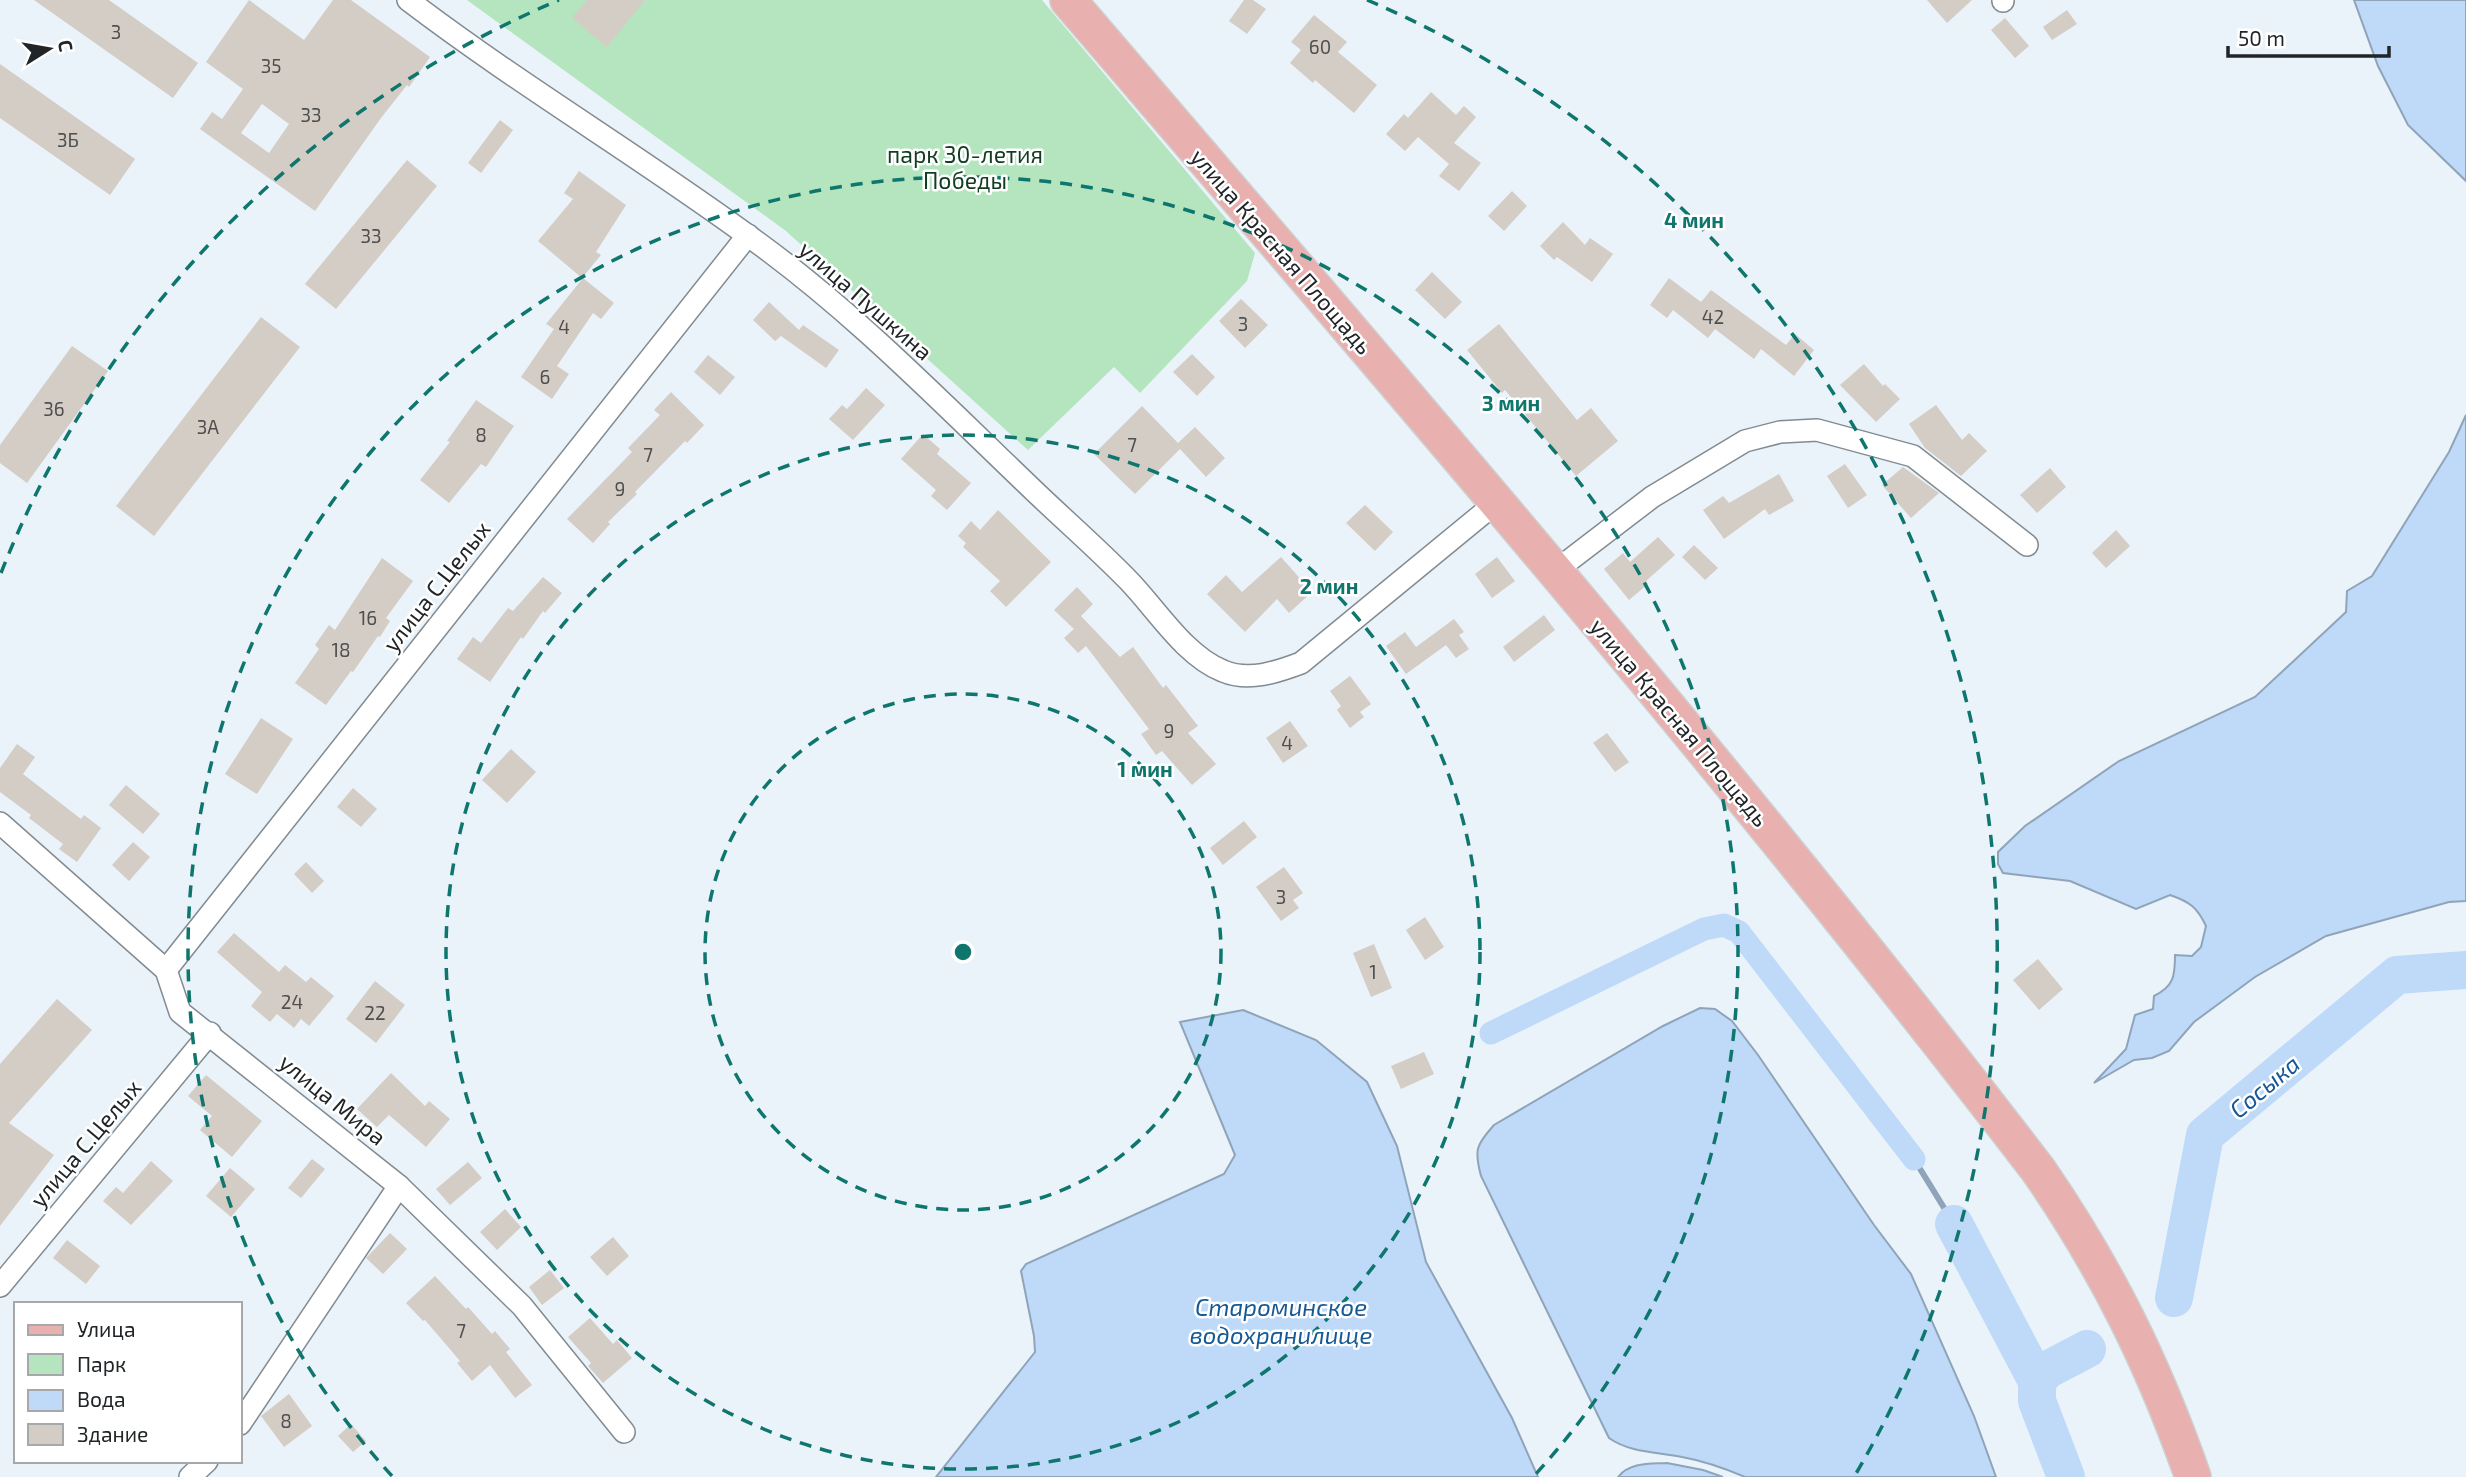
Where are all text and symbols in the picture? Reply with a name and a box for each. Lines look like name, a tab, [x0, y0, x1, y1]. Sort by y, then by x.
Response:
north arrow	[14, 14, 84, 84]
scale bar	[2228, 14, 2389, 58]
house number: 3	[111, 20, 121, 43]
text: 50 m	[2238, 25, 2285, 50]
house number: 60	[1309, 35, 1331, 58]
text: С	[54, 38, 79, 53]
house number: 35	[261, 54, 281, 77]
house number: 33	[300, 103, 322, 126]
house number: 3Б	[57, 128, 79, 151]
park label: парк 30-летия Победы	[887, 140, 1043, 194]
street label: улица Красная Площадь	[1184, 143, 1379, 360]
text: 4 мин	[1664, 207, 1724, 232]
house number: 33	[360, 224, 382, 247]
street label: улица Пушкина	[793, 235, 938, 366]
house number: 42	[1702, 305, 1724, 328]
house number: 3	[1238, 312, 1248, 335]
house number: 4	[558, 315, 570, 338]
house number: 6	[540, 365, 550, 388]
text: 3 мин	[1482, 390, 1540, 415]
house number: 36	[43, 397, 65, 420]
house number: 3А	[197, 415, 219, 438]
house number: 8	[475, 423, 487, 446]
house number: 7	[1127, 433, 1137, 456]
house number: 7	[643, 443, 653, 466]
house number: 9	[615, 477, 625, 500]
street label: улица С.Целых	[376, 515, 496, 657]
text: 2 мин	[1300, 573, 1358, 598]
house number: 16	[359, 606, 377, 629]
street label: улица Красная Площадь	[1584, 612, 1775, 832]
house number: 18	[331, 638, 351, 661]
house number: 9	[1164, 719, 1174, 742]
house number: 4	[1281, 731, 1293, 754]
text: 1 мин	[1117, 756, 1173, 781]
house number: 3	[1276, 885, 1286, 908]
centre of rings	[951, 940, 975, 964]
house number: 1	[1369, 960, 1377, 983]
house number: 24	[281, 990, 303, 1013]
house number: 22	[364, 1001, 386, 1024]
street label: улица Мира	[273, 1047, 392, 1151]
water label: Сосыка	[2223, 1048, 2305, 1124]
street label: улица С.Целых	[24, 1074, 147, 1213]
water label: Староминское водохранилище	[1190, 1292, 1372, 1349]
legend	[14, 1302, 242, 1463]
text: Улица	[77, 1316, 136, 1341]
house number: 7	[456, 1319, 466, 1342]
text: Парк	[77, 1351, 126, 1376]
text: Вода	[77, 1386, 126, 1411]
house number: 8	[280, 1409, 292, 1432]
text: Здание	[77, 1421, 148, 1446]

